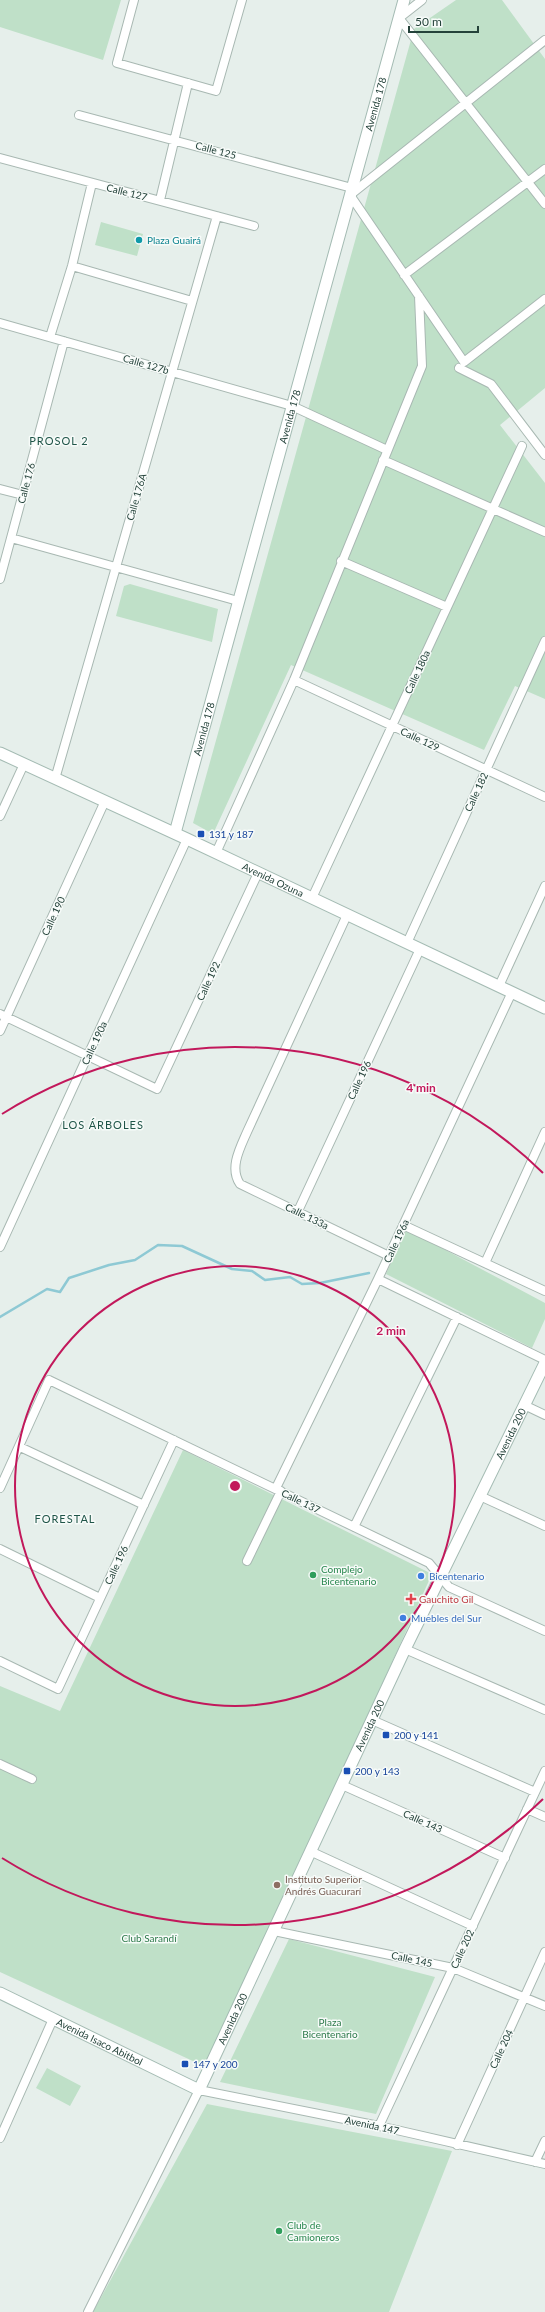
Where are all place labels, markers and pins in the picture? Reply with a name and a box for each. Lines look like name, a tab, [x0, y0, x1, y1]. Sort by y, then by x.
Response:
place label: Plaza Guairá	[147, 234, 201, 246]
marker: Plaza Guairá	[134, 235, 144, 245]
place label: 131 y 187	[209, 828, 254, 840]
marker: 131 y 187	[196, 829, 206, 839]
centre of rings	[228, 1479, 242, 1493]
place label: Complejo Bicentenario	[321, 1563, 377, 1587]
marker: Complejo Bicentenario	[308, 1570, 318, 1580]
place label: Bicentenario	[429, 1570, 485, 1582]
marker: Bicentenario	[416, 1571, 426, 1581]
place label: Gauchito Gil	[419, 1593, 473, 1605]
marker: Gauchito Gil	[406, 1594, 416, 1604]
place label: Muebles del Sur	[411, 1612, 482, 1624]
marker: Muebles del Sur	[398, 1613, 408, 1623]
place label: 200 y 141	[394, 1729, 439, 1741]
marker: 200 y 141	[381, 1730, 391, 1740]
place label: 200 y 143	[355, 1765, 400, 1777]
marker: 200 y 143	[342, 1766, 352, 1776]
place label: Instituto Superior Andrés Guacurarí	[285, 1873, 362, 1897]
marker: Instituto Superior Andrés Guacurarí	[272, 1880, 282, 1890]
place label: 147 y 200	[193, 2058, 238, 2070]
marker: 147 y 200	[180, 2059, 190, 2069]
place label: Club de Camioneros	[287, 2219, 339, 2243]
marker: Club de Camioneros	[274, 2226, 284, 2236]

